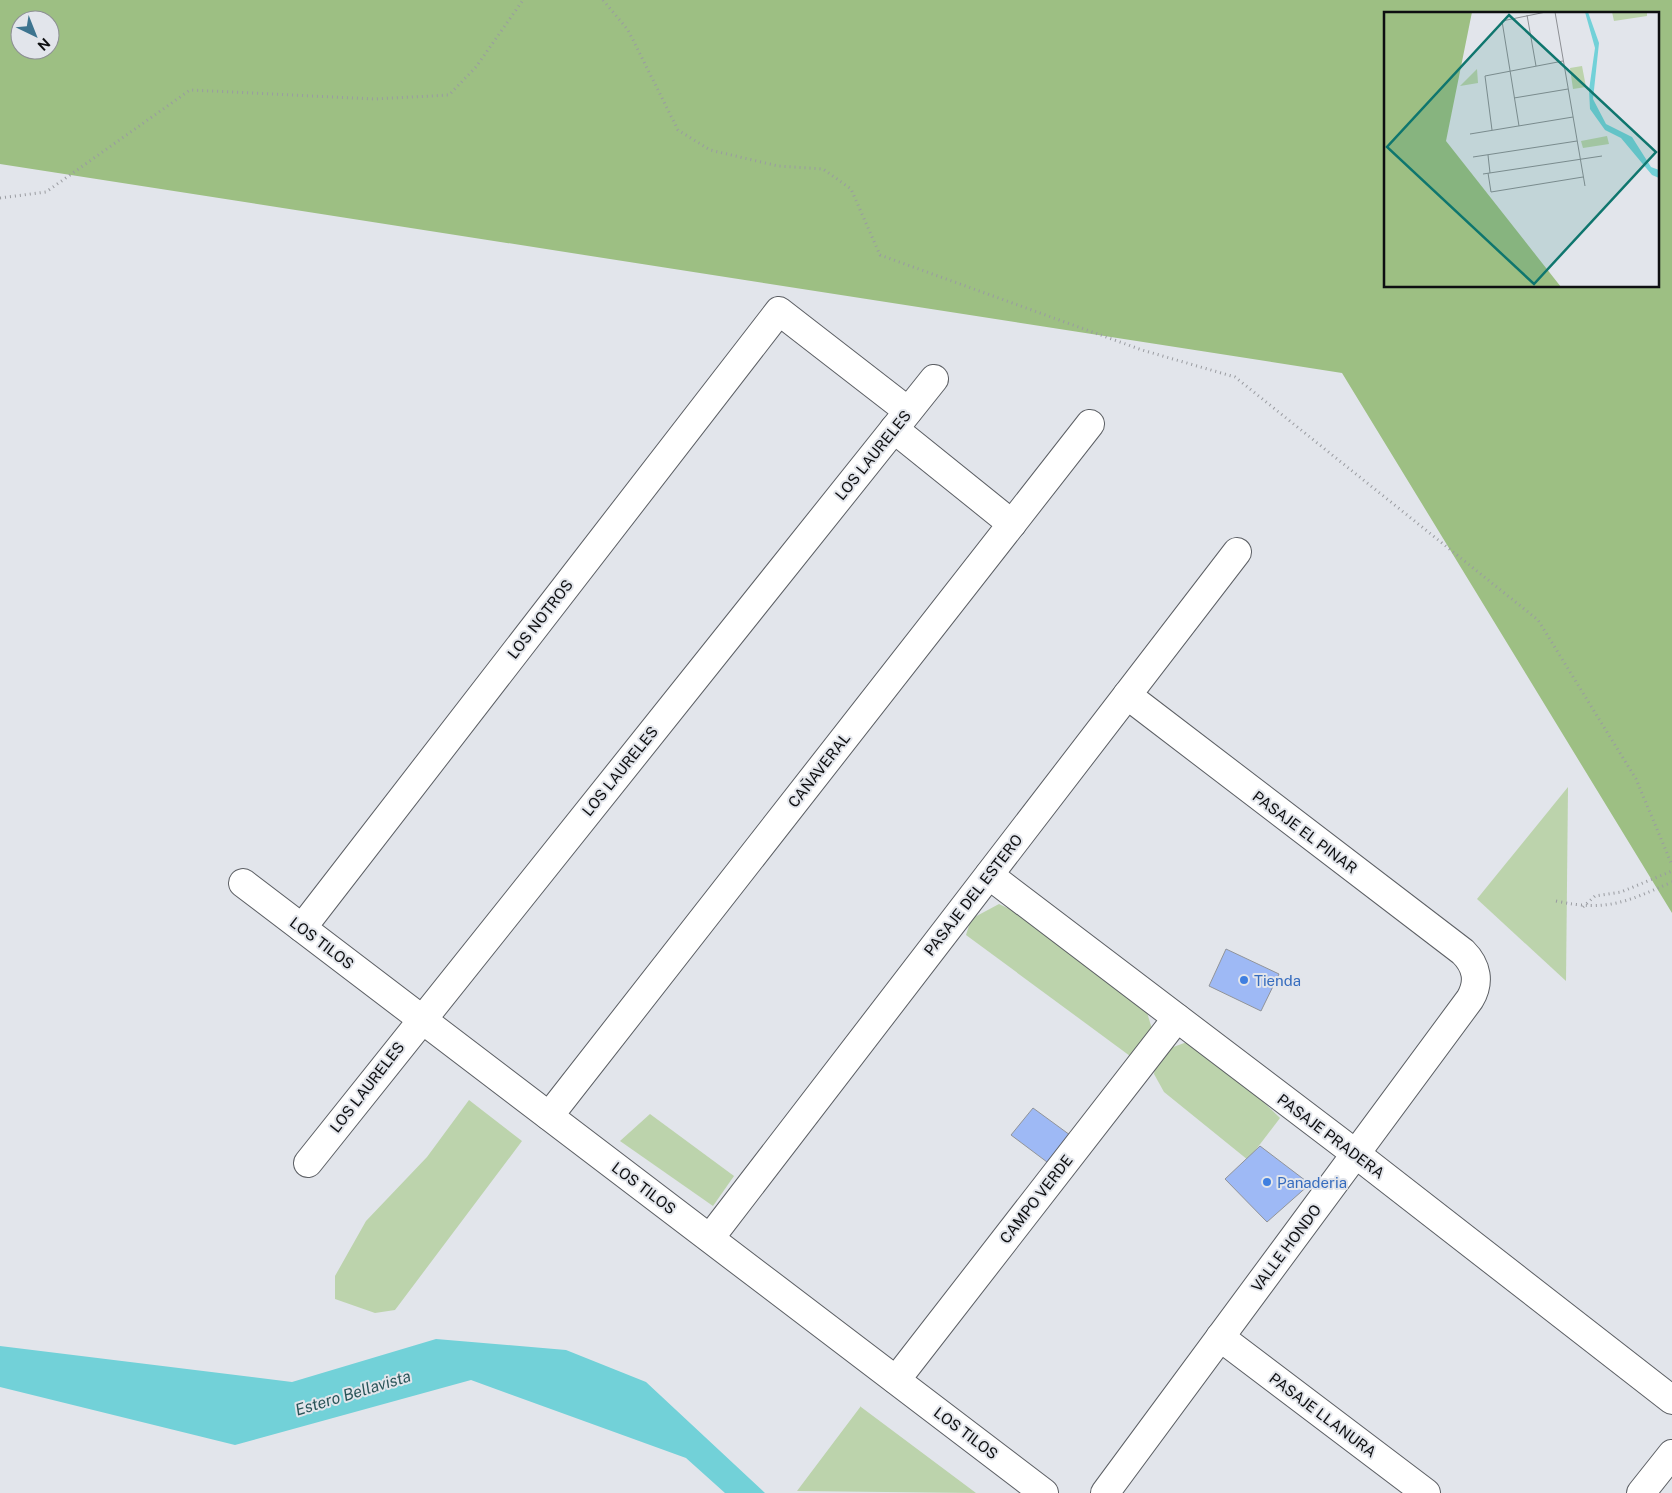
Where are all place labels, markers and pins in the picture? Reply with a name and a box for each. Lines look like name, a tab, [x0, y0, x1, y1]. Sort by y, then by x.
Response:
place label: Tienda	[1254, 972, 1301, 989]
marker: Tienda	[1238, 974, 1250, 986]
place label: Panaderia	[1277, 1174, 1347, 1191]
marker: Panaderia	[1261, 1176, 1273, 1188]

